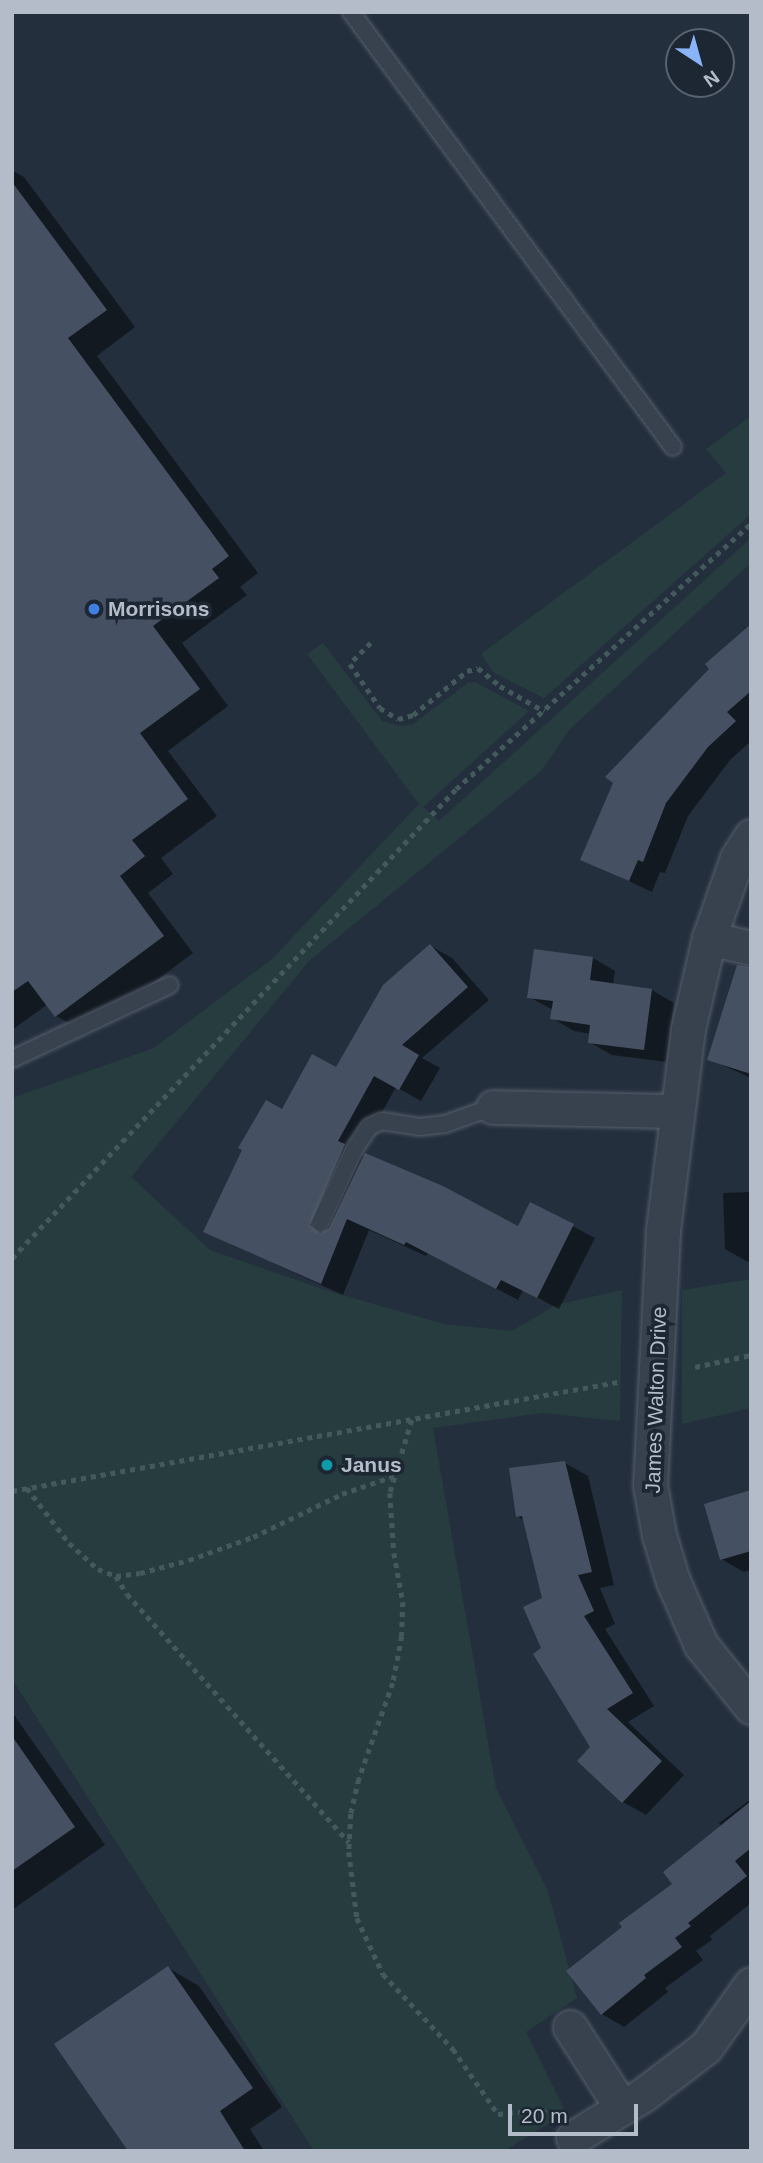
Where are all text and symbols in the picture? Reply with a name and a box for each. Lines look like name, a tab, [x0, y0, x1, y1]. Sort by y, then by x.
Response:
north arrow	[665, 28, 735, 98]
text: N	[700, 66, 723, 91]
place label: Morrisons	[108, 596, 210, 622]
marker: Morrisons	[86, 601, 102, 617]
street label: James Walton Drive	[640, 1306, 672, 1494]
place label: Janus	[341, 1452, 402, 1478]
marker: Janus	[319, 1457, 335, 1473]
scale bar	[511, 2090, 640, 2134]
text: 20 m	[521, 2104, 568, 2127]

